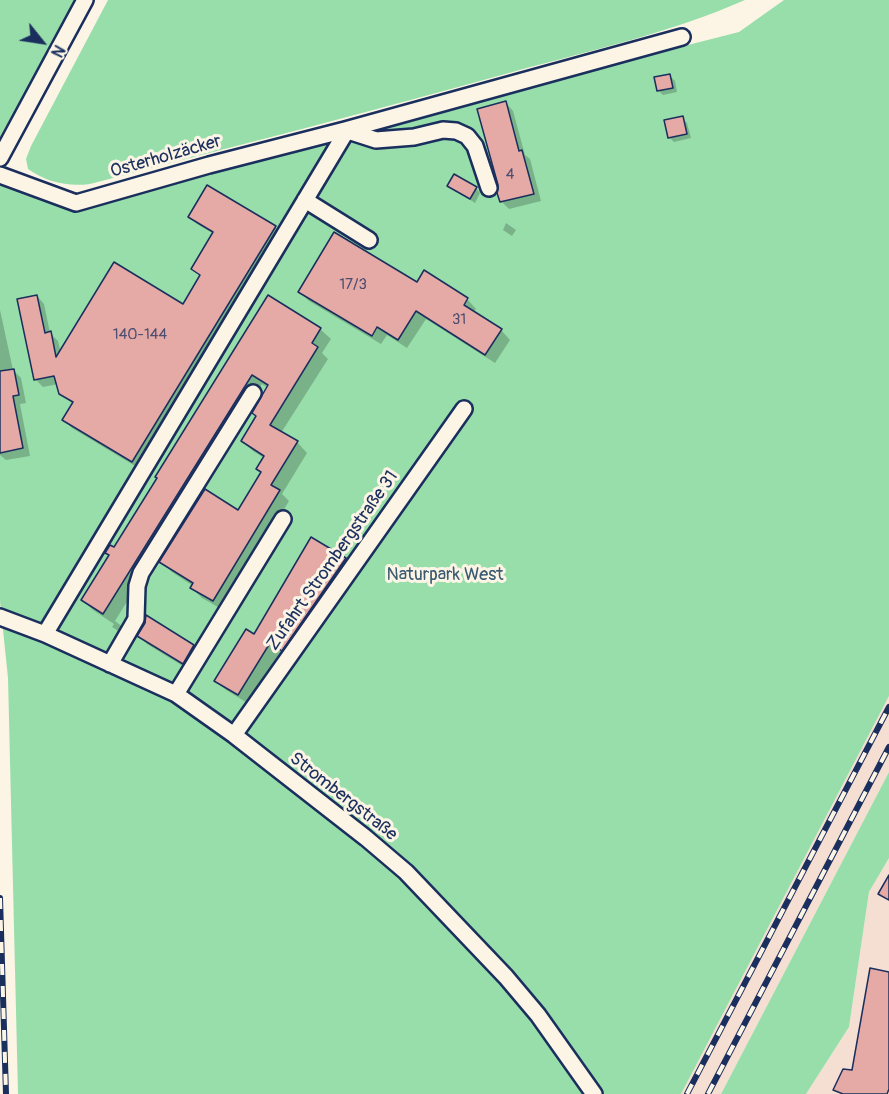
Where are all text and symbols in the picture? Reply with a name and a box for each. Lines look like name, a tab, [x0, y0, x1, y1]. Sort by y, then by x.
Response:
north arrow	[12, 12, 72, 72]
text: N	[46, 41, 69, 61]
street label: Osterholzäcker	[108, 131, 224, 183]
house number: 4	[506, 166, 514, 184]
house number: 17/3	[339, 276, 367, 294]
house number: 31	[452, 311, 466, 329]
house number: 140-144	[113, 326, 167, 344]
street label: Zufahrt Strombergstraße 31	[263, 467, 403, 655]
park label: Naturpark West	[387, 564, 503, 586]
street label: Strombergstraße	[285, 748, 401, 846]

